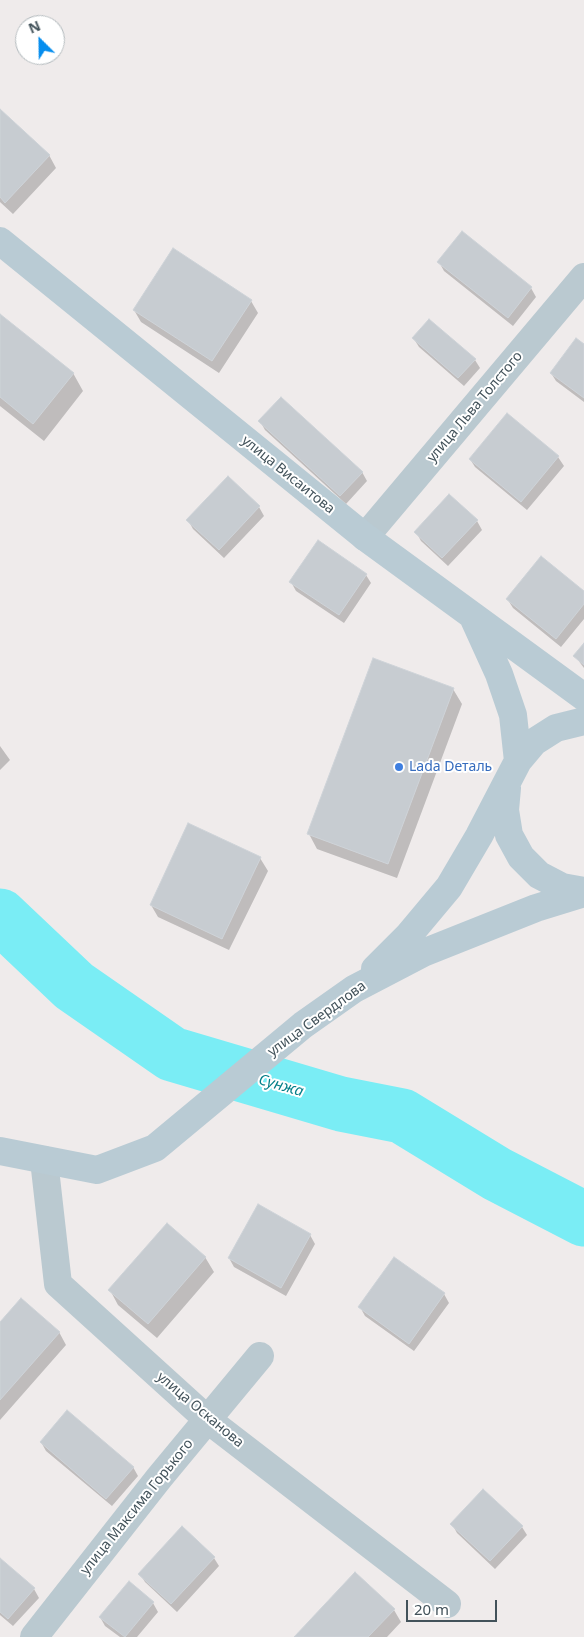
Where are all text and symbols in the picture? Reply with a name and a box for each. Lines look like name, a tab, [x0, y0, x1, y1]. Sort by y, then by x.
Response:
north arrow	[15, 15, 65, 65]
text: N	[25, 16, 43, 38]
street label: улица Льва Толстого	[424, 348, 526, 466]
street label: улица Висаитова	[238, 432, 338, 518]
place label: Lada Dеталь	[409, 759, 492, 775]
marker: Lada Dеталь	[393, 761, 405, 773]
street label: улица Свердлова	[265, 978, 369, 1060]
water label: Сунжа	[256, 1071, 306, 1101]
street label: улица Осканова	[153, 1369, 247, 1451]
street label: улица Максима Горького	[77, 1436, 197, 1578]
scale bar	[409, 1590, 500, 1622]
text: 20 m	[414, 1599, 449, 1619]

